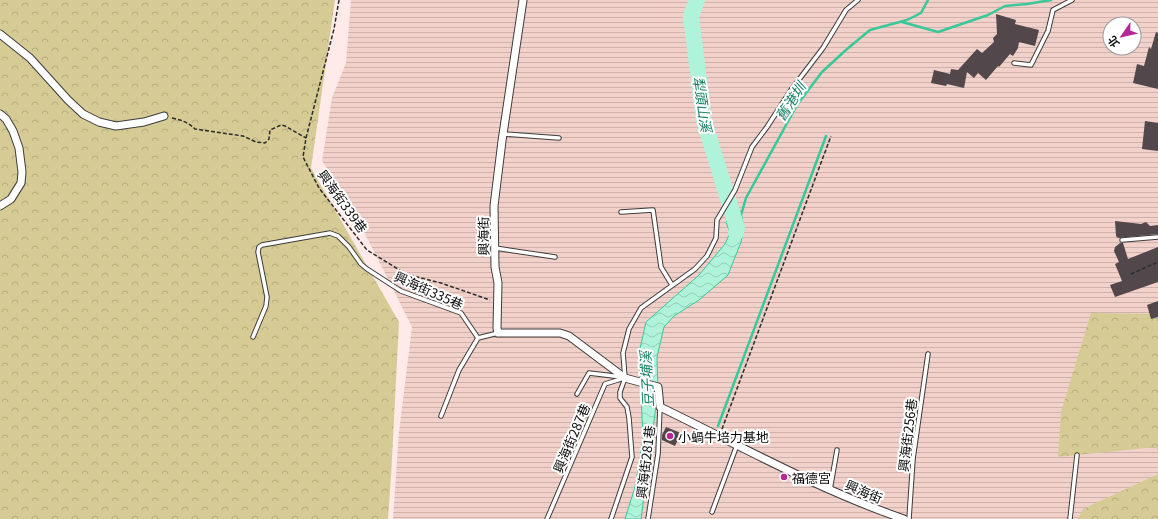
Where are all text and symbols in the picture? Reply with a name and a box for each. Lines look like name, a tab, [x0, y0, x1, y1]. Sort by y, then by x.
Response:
north arrow	[1102, 16, 1142, 56]
text: 北	[1103, 33, 1123, 51]
water label: 犁頭山溪	[689, 75, 718, 135]
water label: 舊港圳	[770, 76, 811, 124]
street label: 興海街339巷	[314, 166, 372, 236]
street label: 興海街	[473, 216, 493, 256]
street label: 興海街335巷	[391, 266, 467, 314]
water label: 豆子埔溪	[634, 349, 657, 407]
street label: 興海街256巷	[893, 397, 921, 473]
street label: 興海街287巷	[548, 400, 594, 476]
street label: 興海街281巷	[631, 424, 659, 500]
place label: 小蝸牛培力基地	[678, 427, 769, 446]
marker: 小蝸牛培力基地	[665, 431, 675, 441]
place label: 福德宮	[792, 468, 831, 487]
marker: 福德宮	[779, 472, 789, 482]
street label: 興海街	[842, 475, 886, 507]

